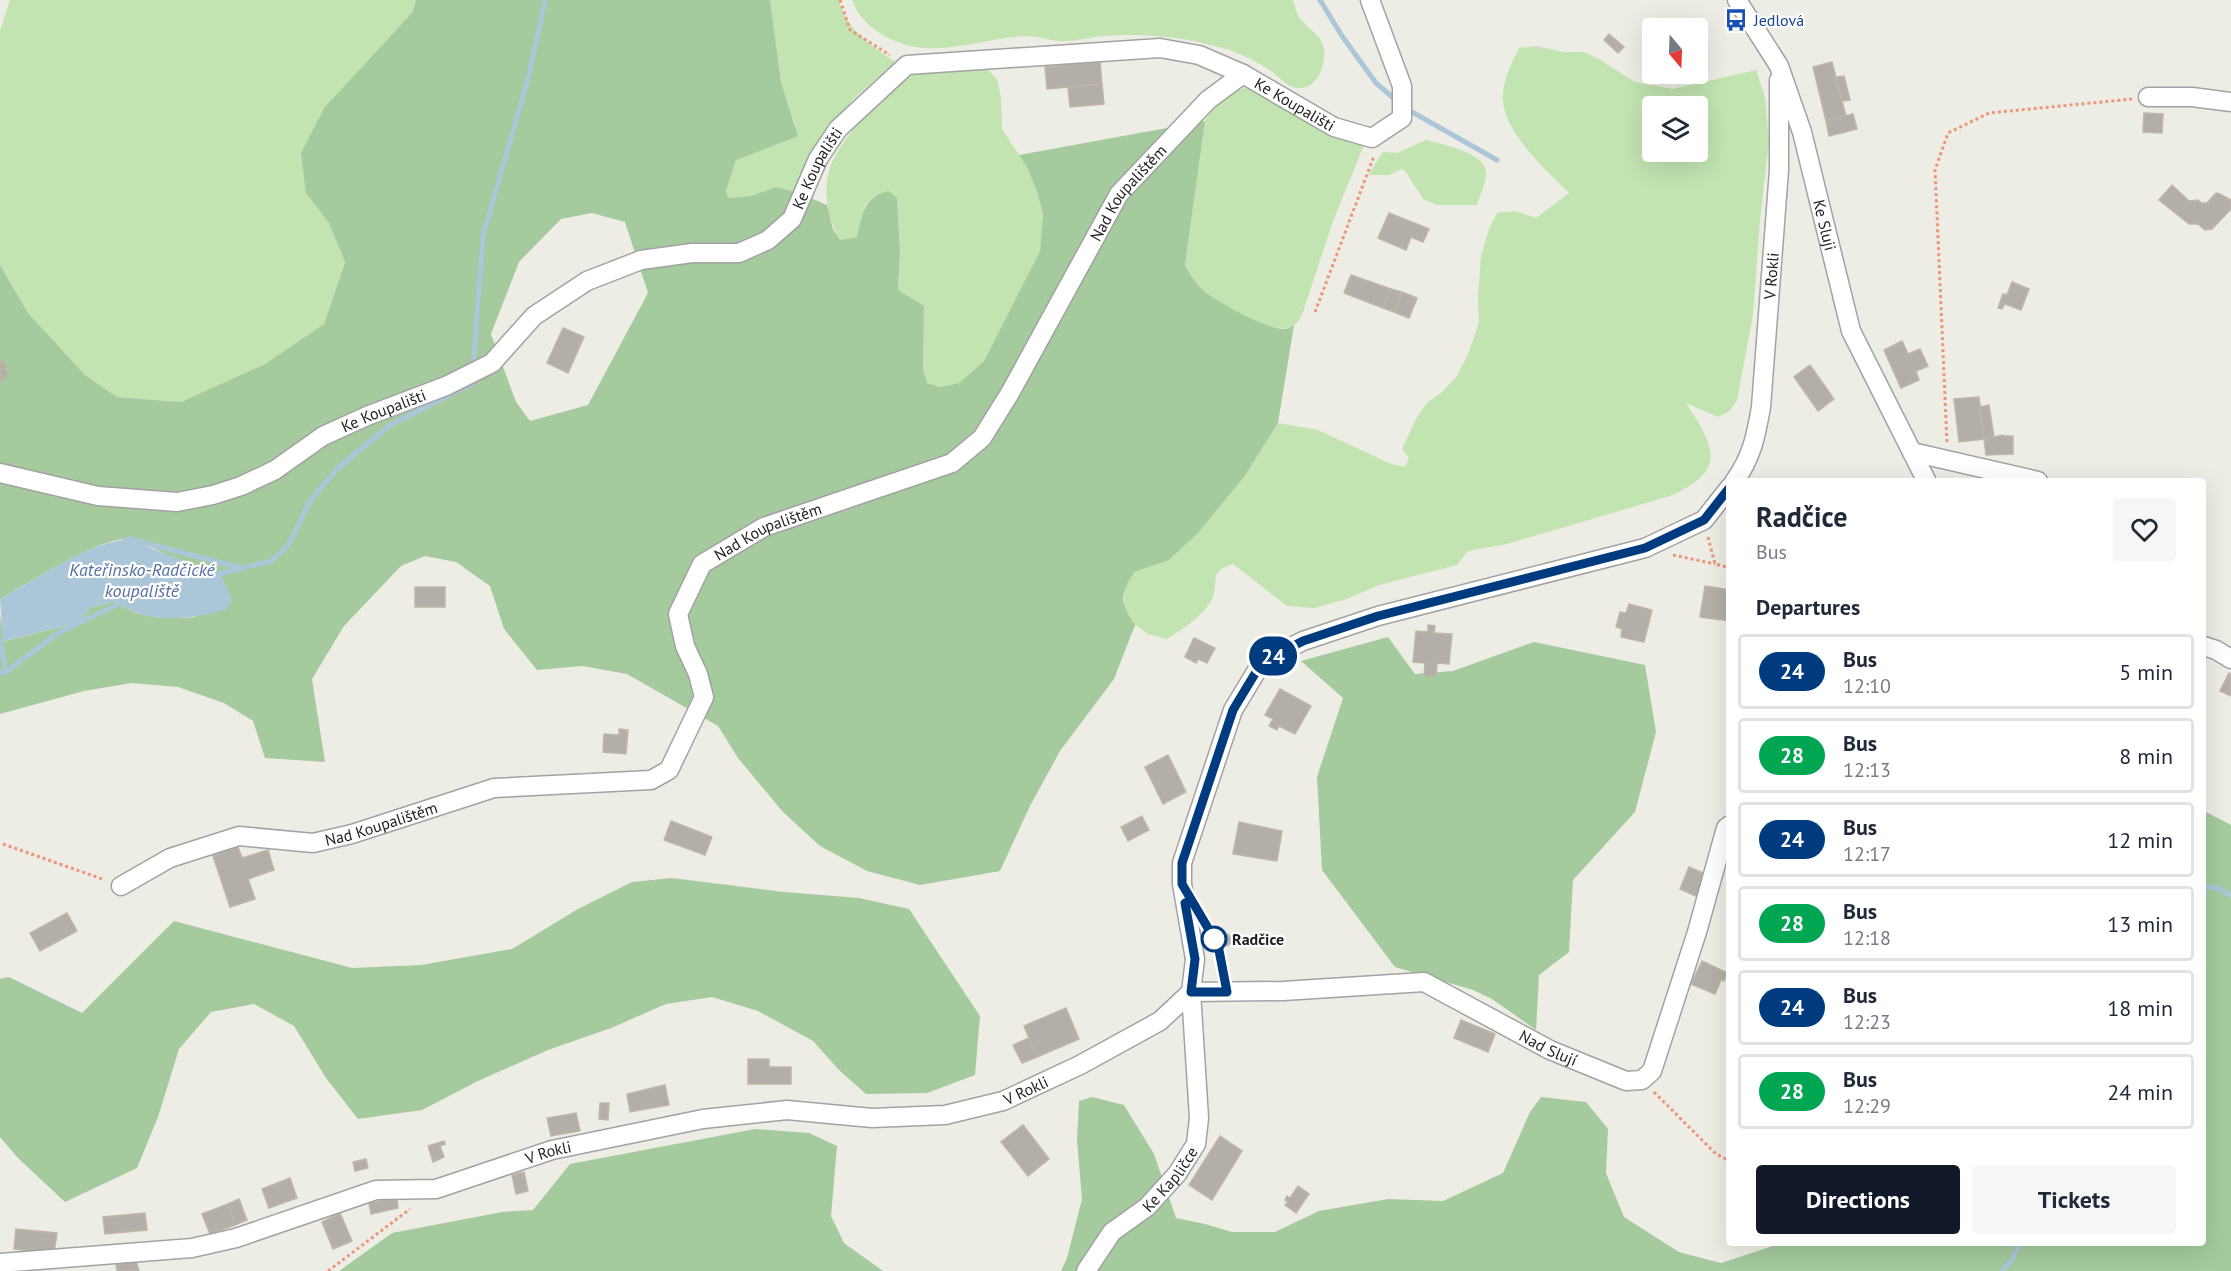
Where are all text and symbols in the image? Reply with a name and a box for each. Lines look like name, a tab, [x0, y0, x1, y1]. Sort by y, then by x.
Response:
bus stop icon: Jedlová	[1723, 7, 1749, 33]
place label: Jedlová	[1753, 10, 1804, 30]
north arrow	[1642, 18, 1708, 84]
map controls	[1642, 18, 1708, 162]
street label: Ke Koupališti	[1251, 73, 1339, 135]
button: layers	[1642, 96, 1708, 162]
street label: Ke Koupališti	[788, 123, 846, 212]
street label: Nad Koupalištěm	[1085, 140, 1171, 244]
street label: Ke Sluji	[1809, 198, 1841, 253]
street label: V Rokli	[1759, 252, 1783, 301]
street label: Ke Koupališti	[338, 385, 429, 437]
street label: Nad Koupalištěm	[710, 498, 824, 565]
text: Radčice	[1756, 498, 1847, 535]
button: heart	[2113, 498, 2176, 561]
text: Bus	[1756, 539, 1787, 565]
water label: Kateřinsko-Radčické koupaliště	[69, 558, 215, 602]
text: Departures	[1756, 593, 1860, 621]
line badge: 24	[1246, 636, 1300, 676]
text: 24	[1261, 643, 1285, 670]
text: Bus	[1843, 645, 1877, 673]
text: 24	[1780, 658, 1804, 685]
text: 5 min	[2119, 658, 2173, 686]
text: 12:10	[1843, 673, 1891, 699]
text: Bus	[1843, 729, 1877, 757]
text: 28	[1780, 742, 1804, 769]
text: 8 min	[2119, 742, 2173, 770]
text: 12:13	[1843, 757, 1891, 783]
street label: Nad Koupalištěm	[323, 797, 440, 850]
text: Bus	[1843, 813, 1877, 841]
text: 24	[1780, 826, 1804, 853]
text: 12 min	[2107, 826, 2173, 854]
text: 12:17	[1843, 841, 1891, 867]
text: Bus	[1843, 897, 1877, 925]
text: 28	[1780, 910, 1804, 937]
text: 13 min	[2107, 910, 2173, 938]
text: 12:18	[1843, 925, 1891, 951]
marker: Radčice	[1201, 926, 1227, 952]
place label: Radčice	[1232, 929, 1284, 949]
text: Bus	[1843, 981, 1877, 1009]
text: 24	[1780, 994, 1804, 1021]
text: 18 min	[2107, 994, 2173, 1022]
text: 12:23	[1843, 1009, 1891, 1035]
street label: Nad Slují	[1516, 1025, 1580, 1070]
text: Bus	[1843, 1065, 1877, 1093]
street label: V Rokli	[999, 1071, 1051, 1110]
text: 28	[1780, 1078, 1804, 1105]
text: 24 min	[2107, 1078, 2173, 1106]
text: 12:29	[1843, 1093, 1891, 1119]
street label: V Rokli	[522, 1136, 573, 1169]
street label: Ke Kapličce	[1138, 1143, 1202, 1216]
button: Directions	[1756, 1165, 1960, 1234]
button: Tickets	[1972, 1165, 2176, 1234]

